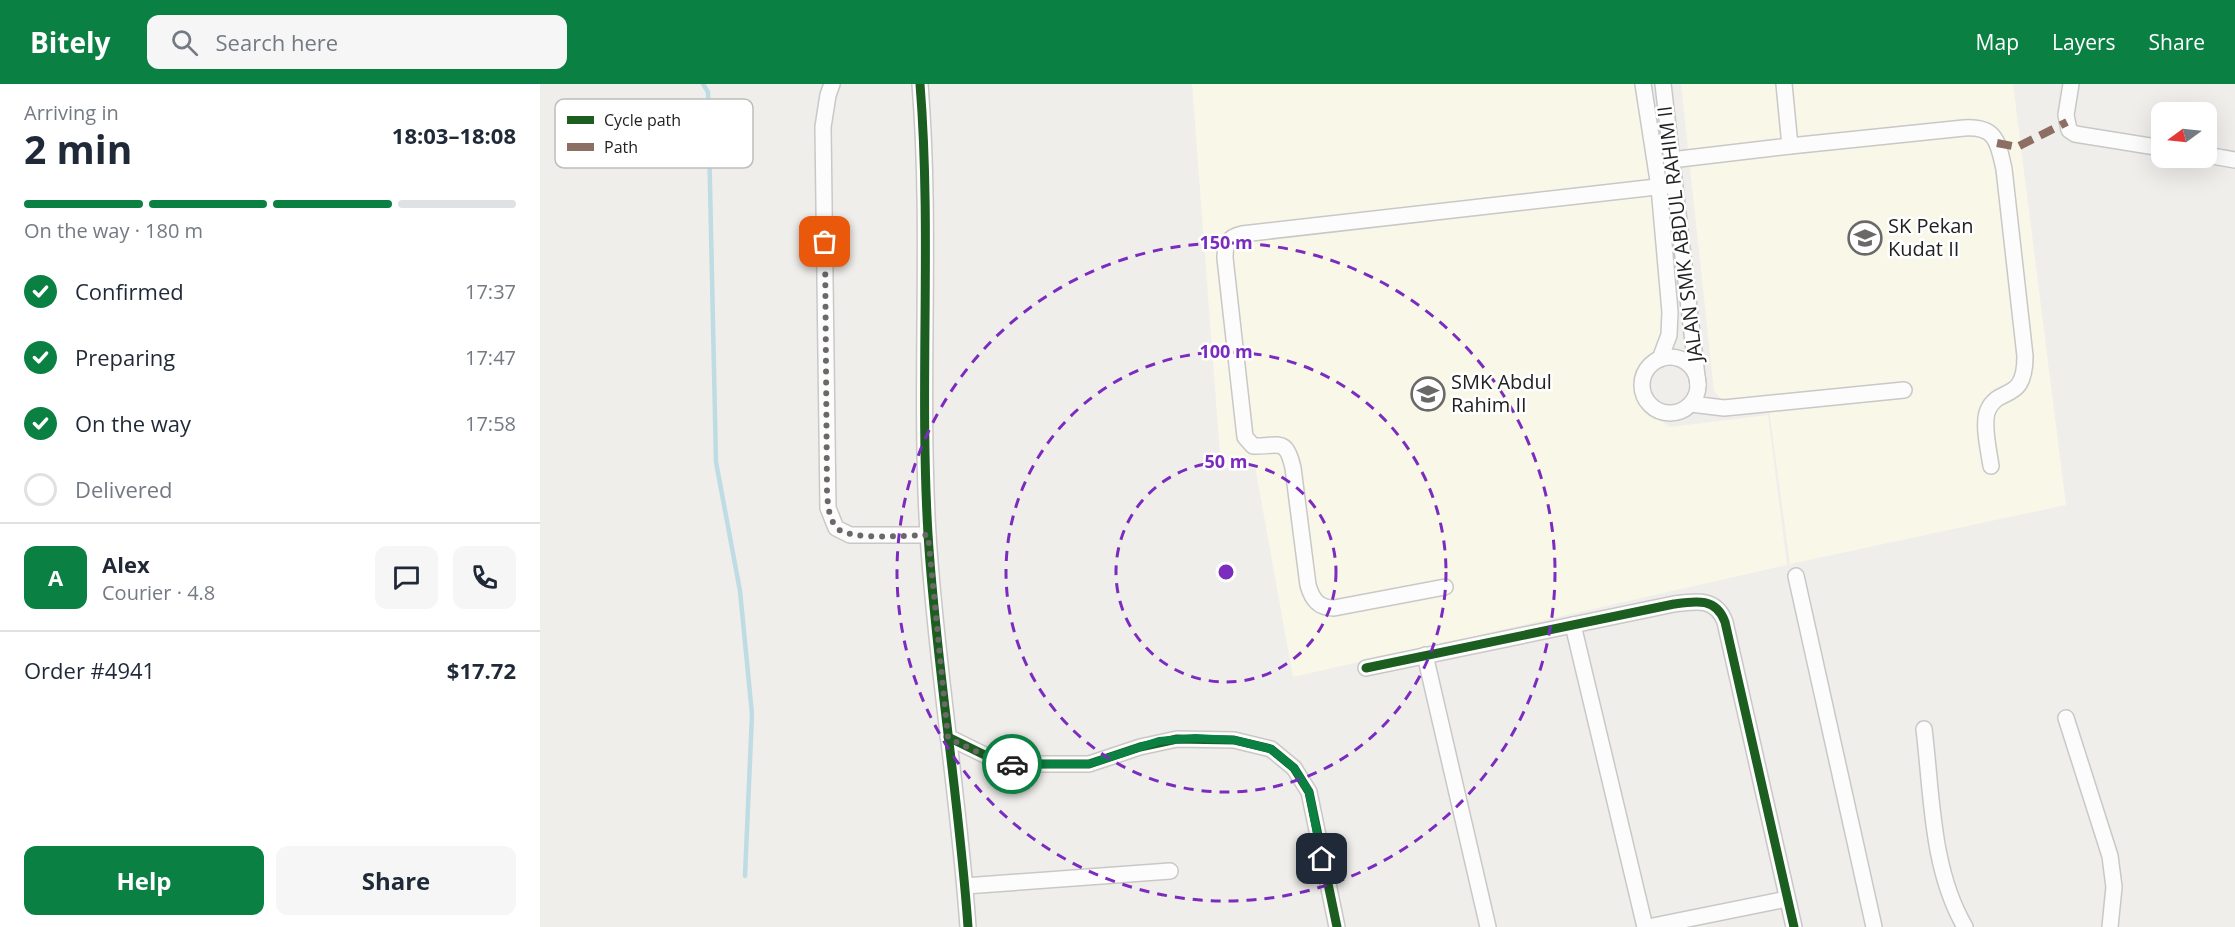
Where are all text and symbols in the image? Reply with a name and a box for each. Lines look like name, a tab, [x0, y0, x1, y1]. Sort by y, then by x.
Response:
search box	[147, 15, 567, 69]
text: Bitely	[30, 23, 111, 61]
icon: search	[168, 26, 201, 59]
text: Search here	[216, 27, 338, 57]
text: Map	[1976, 28, 2019, 56]
text: Layers	[2052, 28, 2116, 56]
text: Share	[2149, 28, 2205, 56]
text: Arriving in	[24, 99, 119, 126]
legend	[555, 99, 753, 168]
north arrow	[2151, 102, 2217, 168]
map controls	[2151, 102, 2217, 168]
street label: JALAN SMK ABDUL RAHIM II	[1650, 105, 1709, 366]
text: Cycle path	[604, 109, 681, 131]
text: 18:03–18:08	[392, 120, 516, 150]
text: 2 min	[24, 122, 132, 175]
text: Path	[604, 136, 638, 158]
place label: SK Pekan Kudat II	[1888, 212, 1974, 262]
pin	[799, 216, 850, 267]
text: On the way · 180 m	[24, 217, 203, 244]
school or university icon: SK Pekan Kudat II	[1847, 220, 1883, 256]
icon: bag	[808, 225, 841, 258]
text: 150 m	[1199, 230, 1253, 254]
icon: check	[24, 275, 57, 308]
text: Confirmed	[75, 276, 184, 306]
text: 17:37	[465, 278, 516, 305]
text: 100 m	[1199, 339, 1253, 363]
icon: check	[24, 341, 57, 374]
text: Preparing	[75, 342, 175, 372]
text: 17:47	[465, 344, 516, 371]
place label: SMK Abdul Rahim II	[1451, 368, 1552, 418]
school or university icon: SMK Abdul Rahim II	[1410, 376, 1446, 412]
icon: check	[24, 407, 57, 440]
text: On the way	[75, 408, 191, 438]
text: 17:58	[465, 410, 516, 437]
text: 50 m	[1205, 449, 1247, 473]
text: Delivered	[75, 474, 173, 504]
button: chat	[375, 546, 438, 609]
button: phone	[453, 546, 516, 609]
text: Alex	[102, 549, 150, 579]
text: A	[48, 562, 63, 592]
centre of rings	[1216, 562, 1236, 582]
text: Courier · 4.8	[102, 579, 215, 606]
text: Order #4941	[24, 655, 155, 685]
text: $17.72	[447, 655, 516, 685]
courier	[982, 734, 1042, 794]
icon: car	[996, 748, 1029, 781]
pin	[1296, 833, 1347, 884]
icon: home	[1305, 842, 1338, 875]
button: Help	[24, 846, 264, 915]
button: Share	[276, 846, 516, 915]

